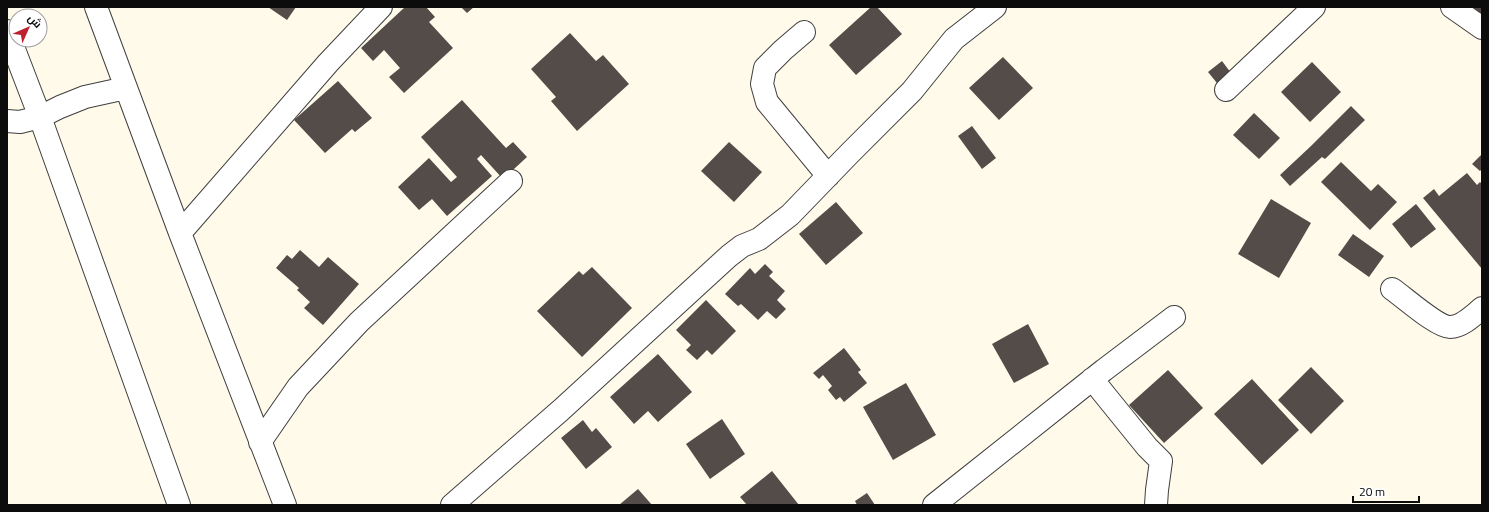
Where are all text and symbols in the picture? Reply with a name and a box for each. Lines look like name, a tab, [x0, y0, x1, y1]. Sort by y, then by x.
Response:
north arrow	[8, 8, 48, 48]
text: ش	[23, 9, 47, 33]
scale bar	[1353, 478, 1419, 504]
text: 20 m	[1359, 480, 1385, 503]

